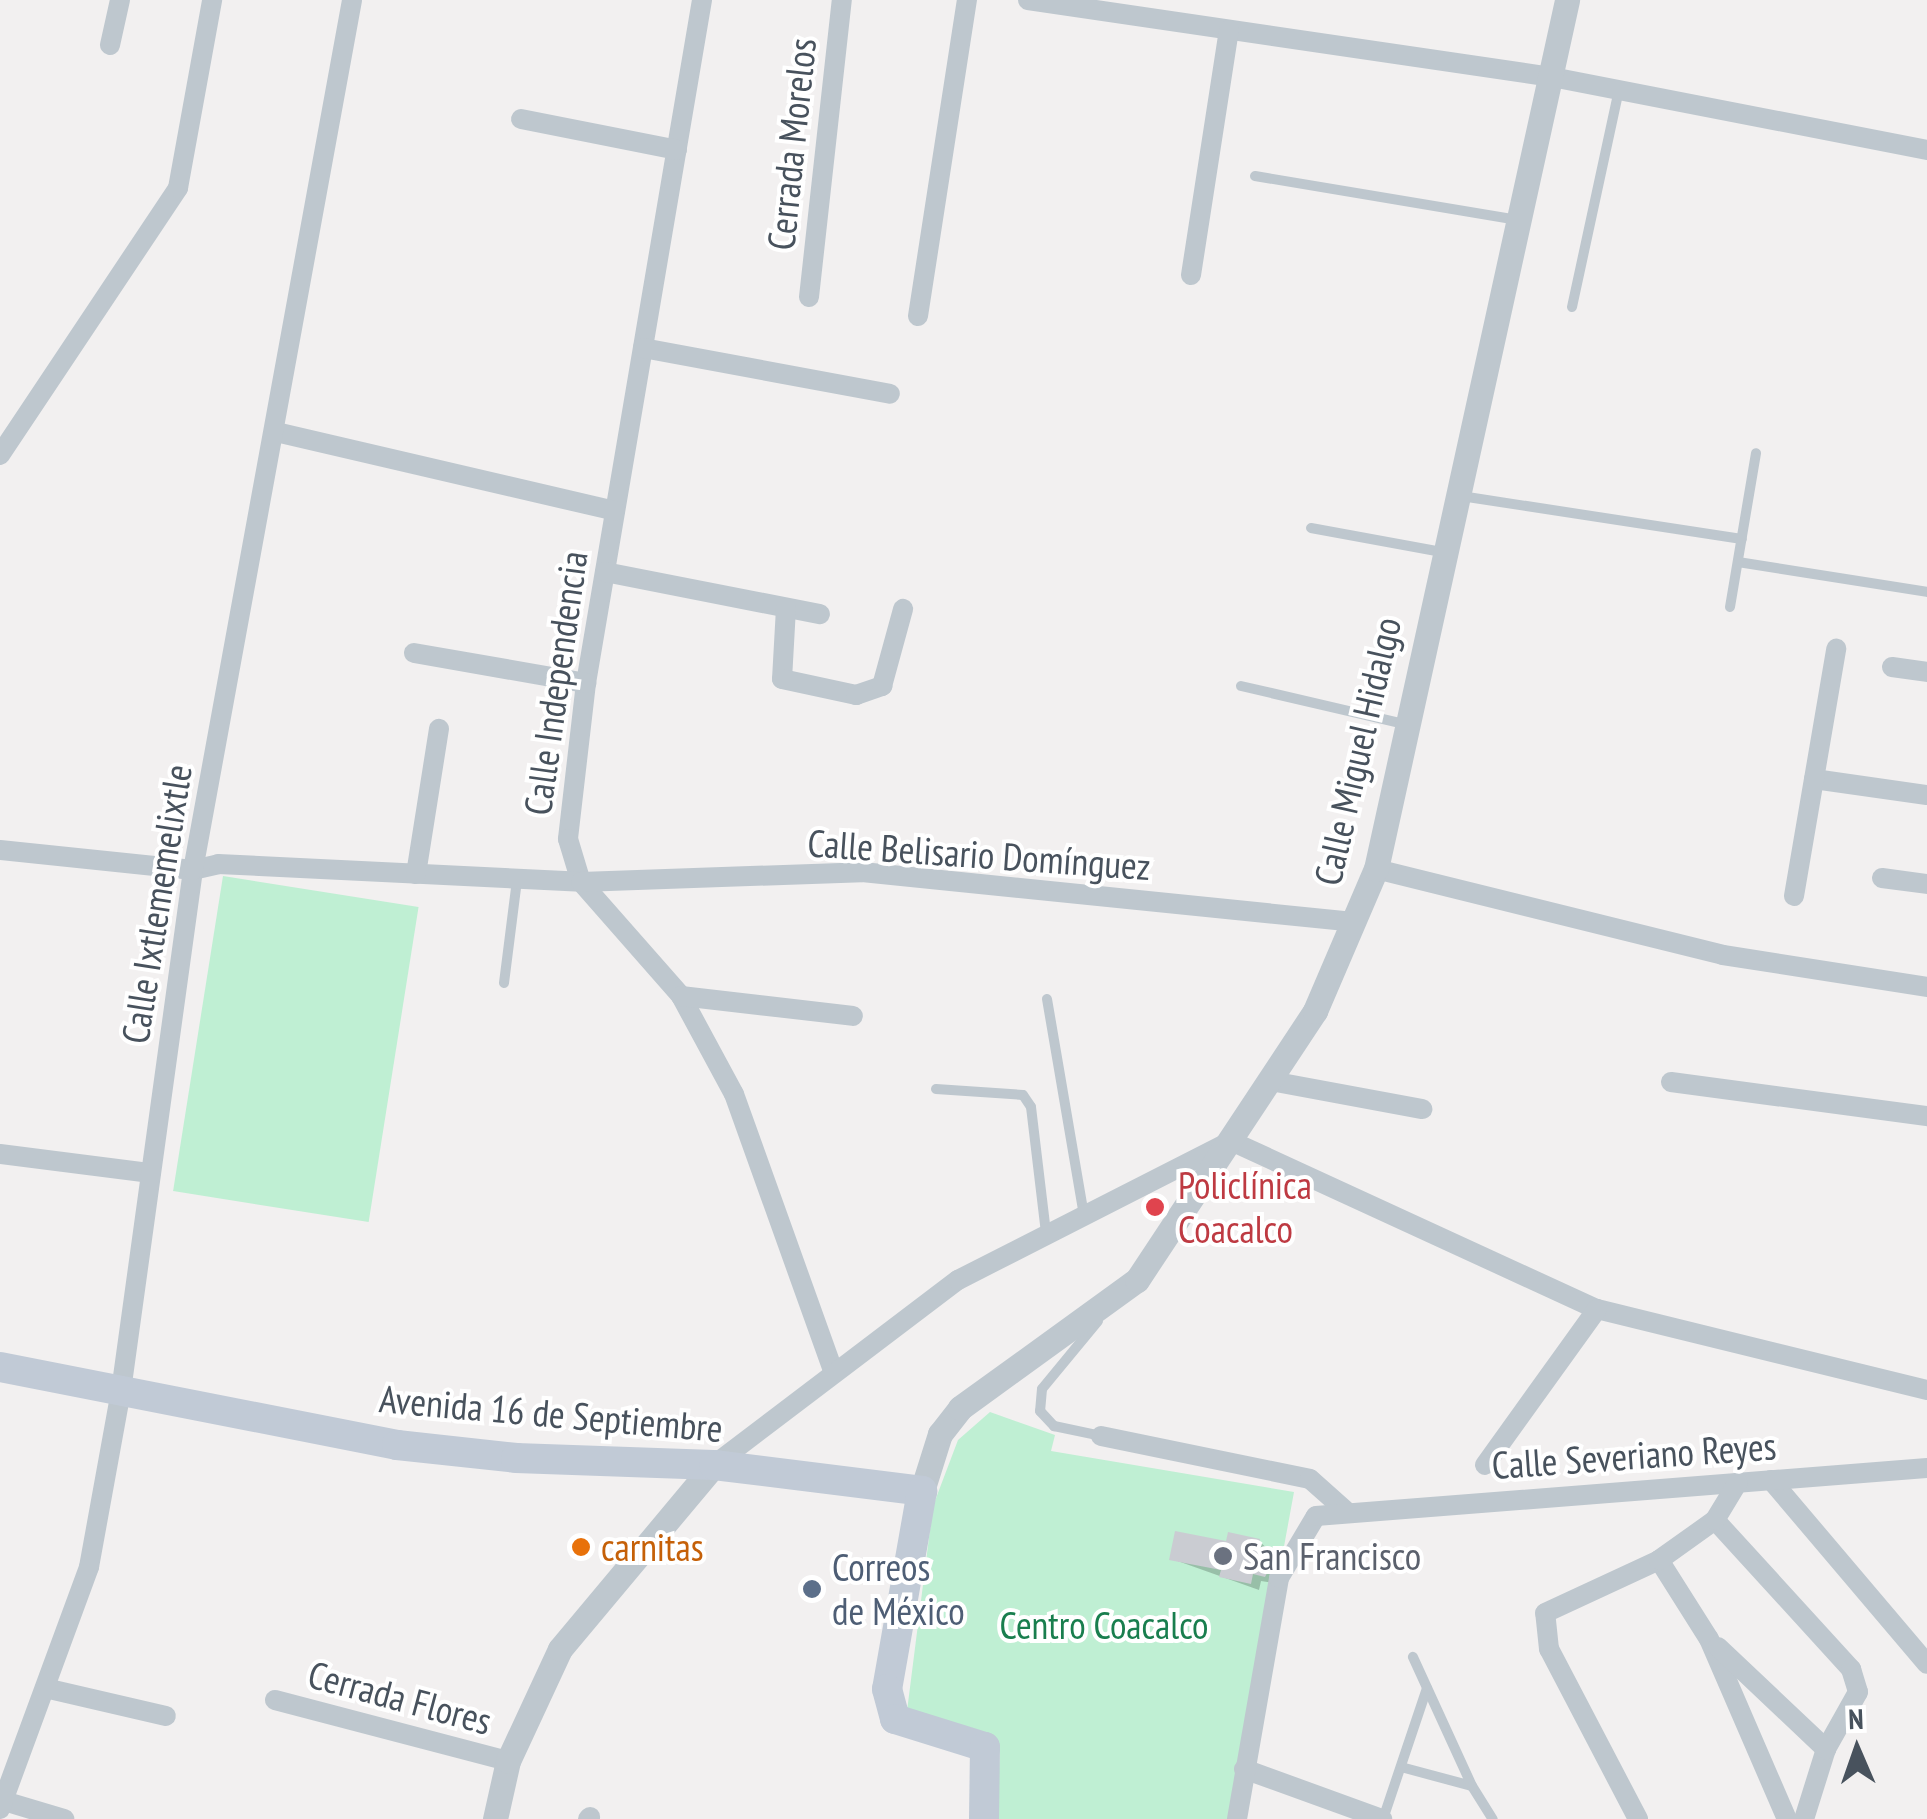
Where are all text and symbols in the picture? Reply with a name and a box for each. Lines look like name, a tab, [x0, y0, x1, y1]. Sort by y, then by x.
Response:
street label: Cerrada Morelos	[757, 36, 825, 252]
street label: Calle Independencia	[514, 548, 596, 818]
street label: Calle Miguel Hidalgo	[1304, 613, 1410, 889]
street label: Calle Ixtlememelixtle	[111, 761, 201, 1047]
street label: Calle Belisario Domínguez	[806, 819, 1152, 889]
place label: Policlínica Coacalco	[1178, 1162, 1312, 1252]
marker: Policlínica Coacalco	[1142, 1194, 1168, 1220]
street label: Avenida 16 de Septiembre	[377, 1375, 725, 1451]
street label: Calle Severiano Reyes	[1490, 1422, 1778, 1488]
place label: carnitas	[601, 1524, 704, 1570]
place label: San Francisco	[1243, 1533, 1421, 1579]
marker: carnitas	[570, 1536, 592, 1558]
place label: Correos de México	[832, 1544, 965, 1634]
marker: San Francisco	[1212, 1545, 1234, 1567]
marker: Correos de México	[801, 1578, 823, 1600]
park label: Centro Coacalco	[1000, 1602, 1208, 1648]
street label: Cerrada Flores	[303, 1651, 497, 1743]
north arrow	[1807, 1699, 1907, 1799]
text: N	[1848, 1700, 1864, 1737]

